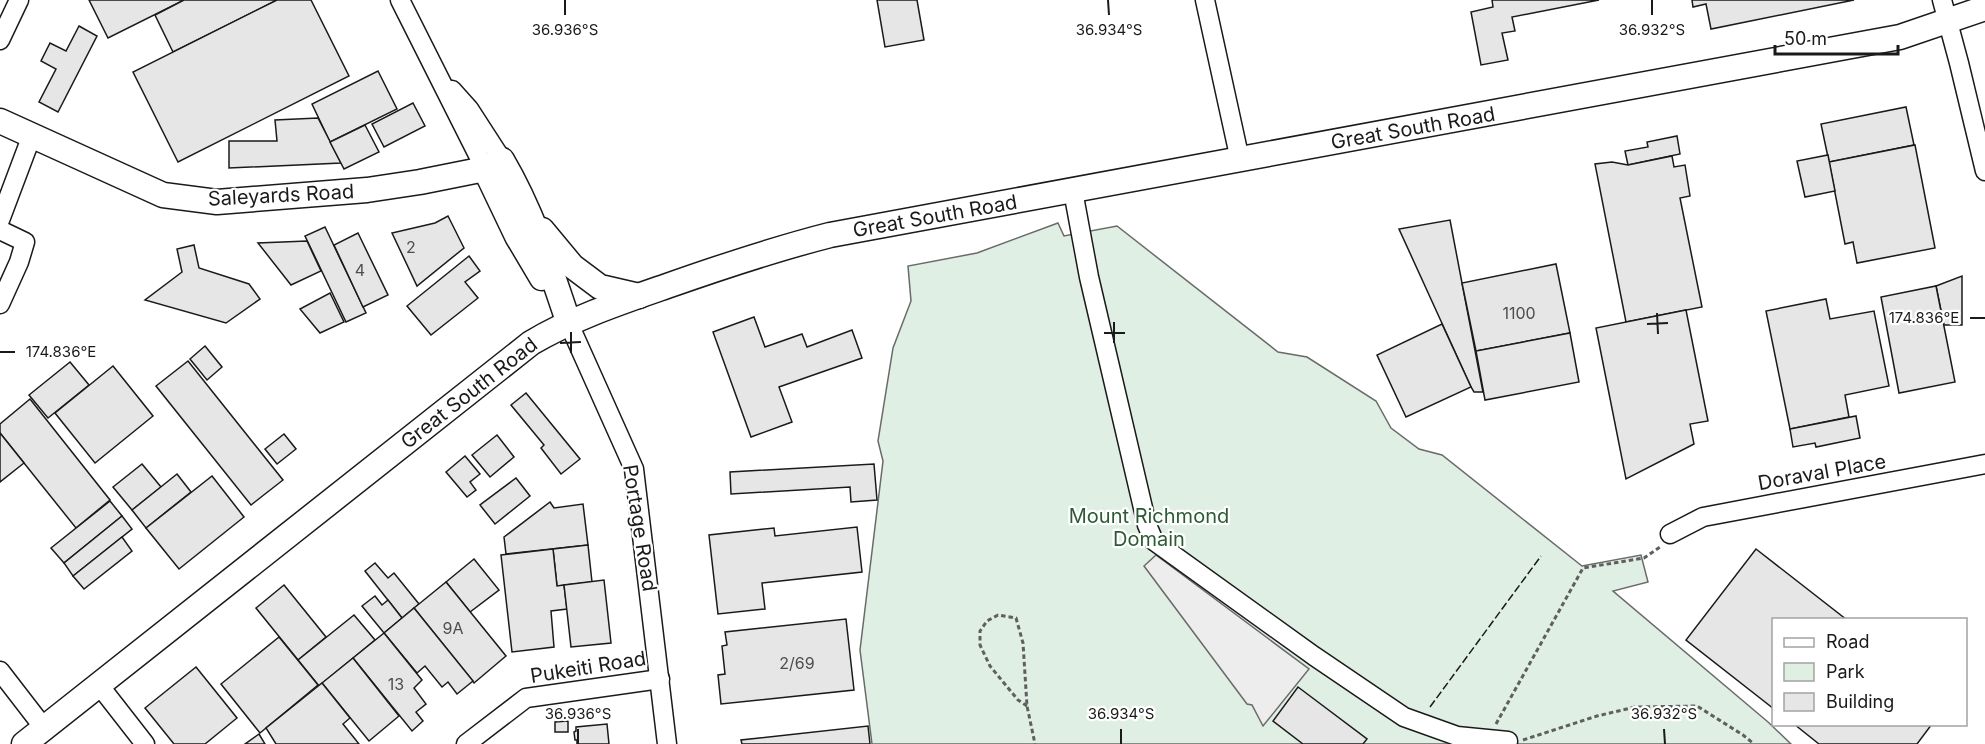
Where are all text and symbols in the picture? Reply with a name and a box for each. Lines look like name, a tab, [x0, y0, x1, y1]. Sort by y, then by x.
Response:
scale bar	[1775, 18, 1898, 56]
text: 36.936°S	[532, 20, 598, 39]
text: 36.934°S	[1076, 20, 1142, 39]
text: 36.932°S	[1619, 20, 1685, 39]
text: 50 m	[1784, 28, 1827, 49]
street label: Great South Road	[1329, 102, 1497, 154]
street label: Saleyards Road	[207, 179, 355, 211]
street label: Great South Road	[851, 190, 1019, 242]
house number: 2	[406, 237, 416, 257]
house number: 4	[355, 260, 365, 280]
house number: 1100	[1502, 303, 1536, 323]
text: 174.836°E	[1889, 308, 1959, 327]
street label: Great South Road	[396, 332, 542, 454]
text: 174.836°E	[26, 342, 96, 361]
street label: Doraval Place	[1756, 449, 1888, 495]
street label: Portage Road	[618, 463, 662, 593]
park label: Mount Richmond Domain	[1069, 504, 1229, 551]
house number: 9A	[443, 618, 463, 638]
legend	[1772, 618, 1967, 726]
text: Road	[1826, 631, 1869, 652]
street label: Pukeiti Road	[528, 646, 648, 688]
house number: 2/69	[779, 653, 815, 673]
text: Park	[1826, 661, 1865, 682]
house number: 13	[388, 674, 404, 694]
text: Building	[1826, 691, 1894, 712]
text: 36.936°S	[545, 704, 611, 723]
text: 36.934°S	[1088, 704, 1154, 723]
text: 36.932°S	[1631, 704, 1697, 723]

